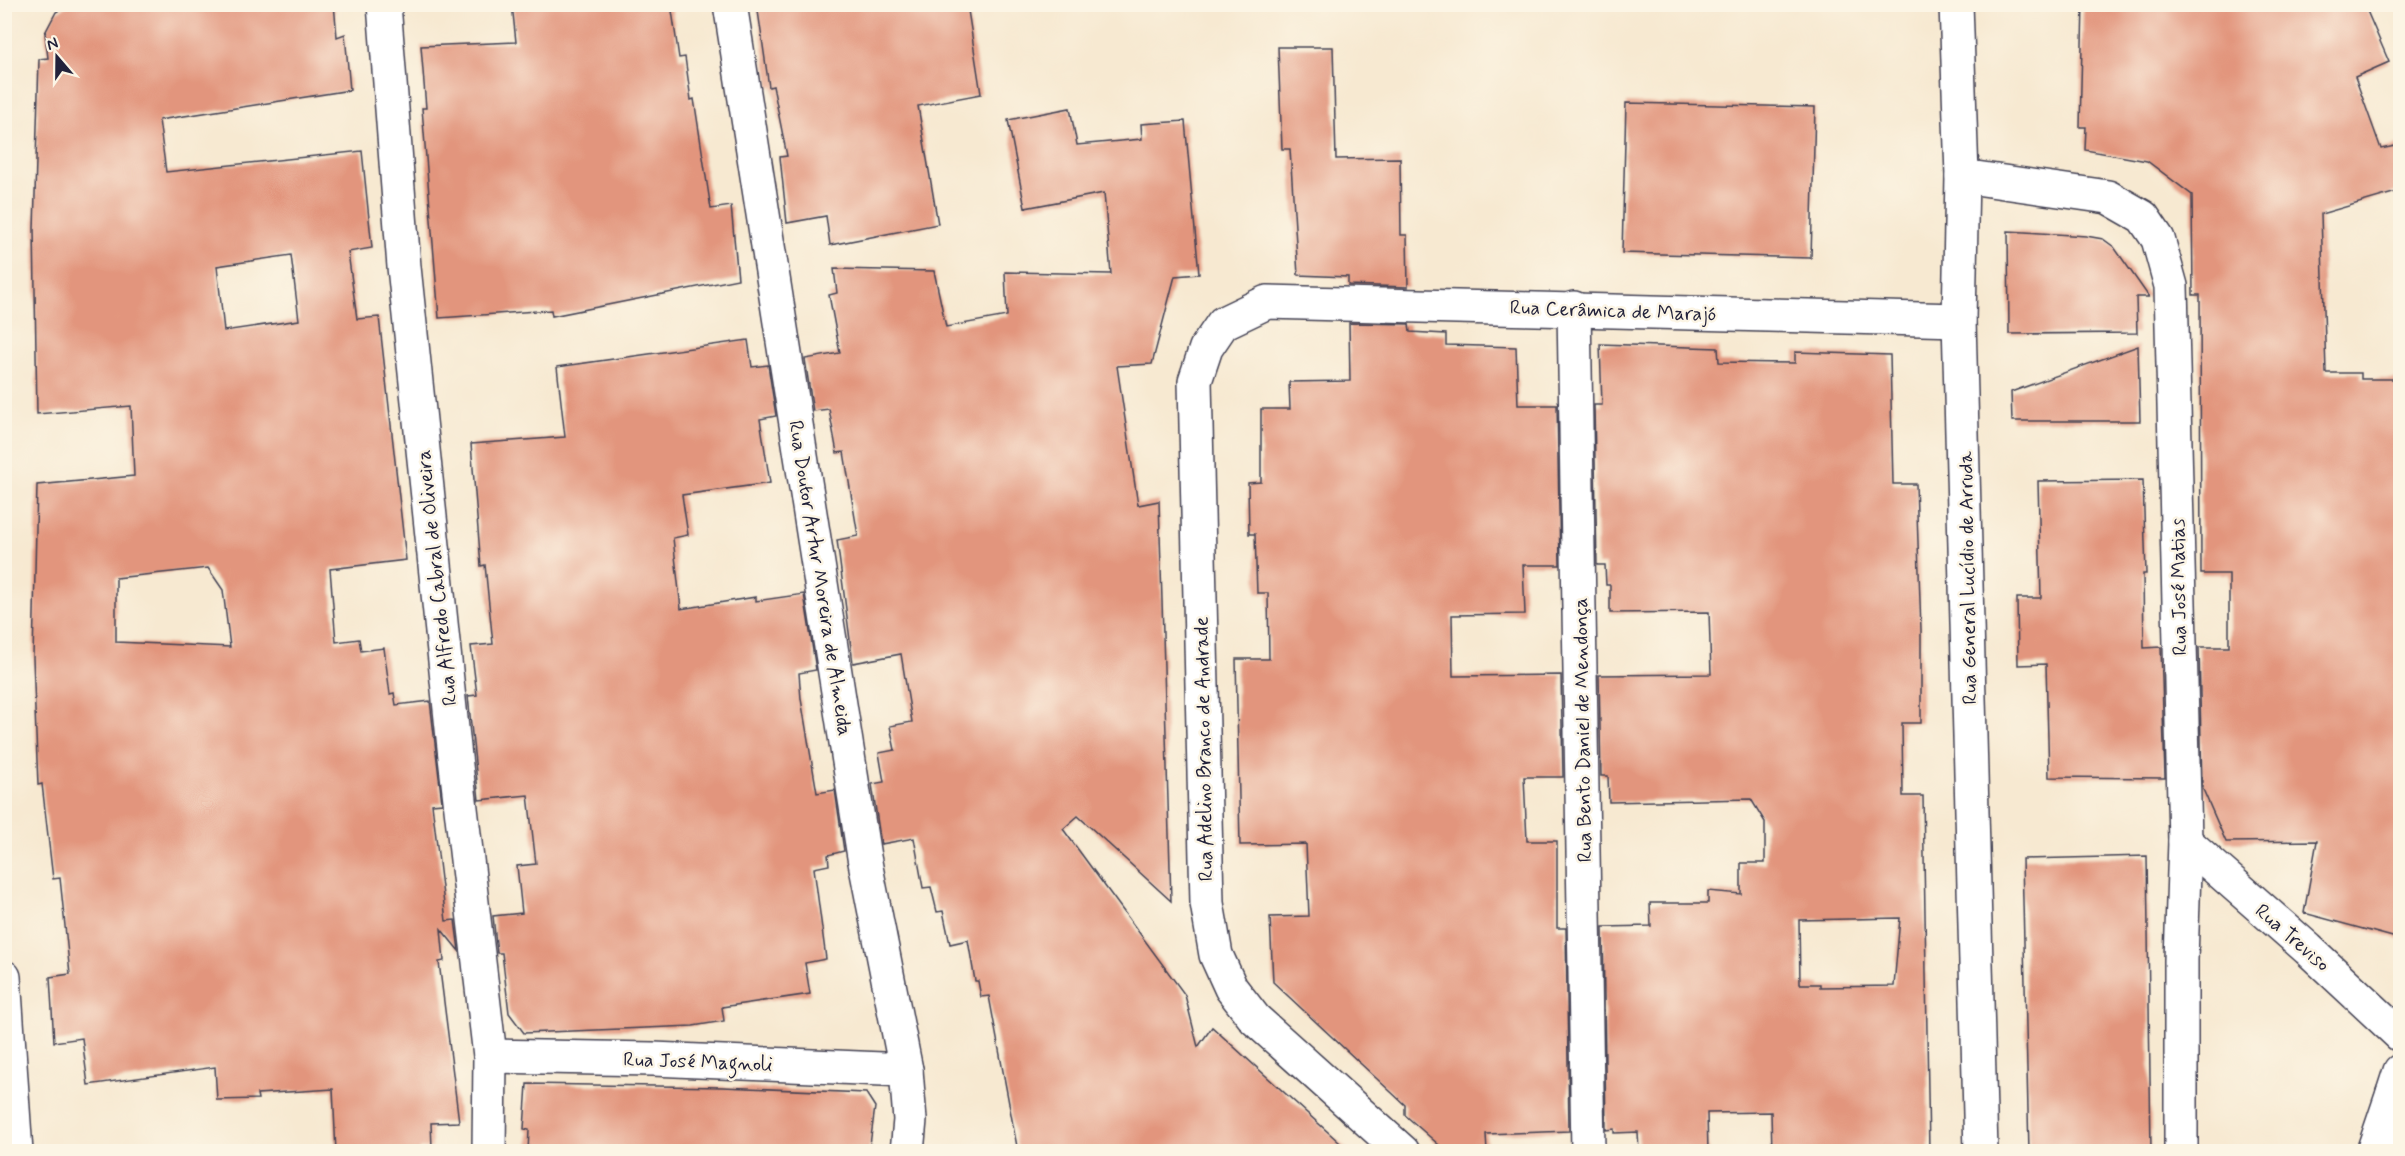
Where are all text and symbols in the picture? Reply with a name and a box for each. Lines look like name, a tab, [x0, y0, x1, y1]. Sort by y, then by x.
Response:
north arrow	[27, 27, 87, 87]
text: N	[44, 33, 61, 56]
street label: Rua Cerâmica de Marajó	[1509, 294, 1717, 329]
street label: Rua Doutor Artur Moreira de Almeida	[781, 419, 858, 738]
street label: Rua Alfredo Cabral de Oliveira	[411, 449, 464, 707]
street label: Rua General Lucídio de Arruda	[1953, 450, 1984, 705]
street label: Rua José Matias	[2165, 518, 2194, 656]
street label: Rua Bento Daniel de Mendonça	[1568, 597, 1599, 863]
street label: Rua Adelino Branco de Andrade	[1189, 616, 1220, 882]
street label: Rua Treviso	[2249, 898, 2335, 978]
street label: Rua José Magnoli	[623, 1046, 773, 1081]

